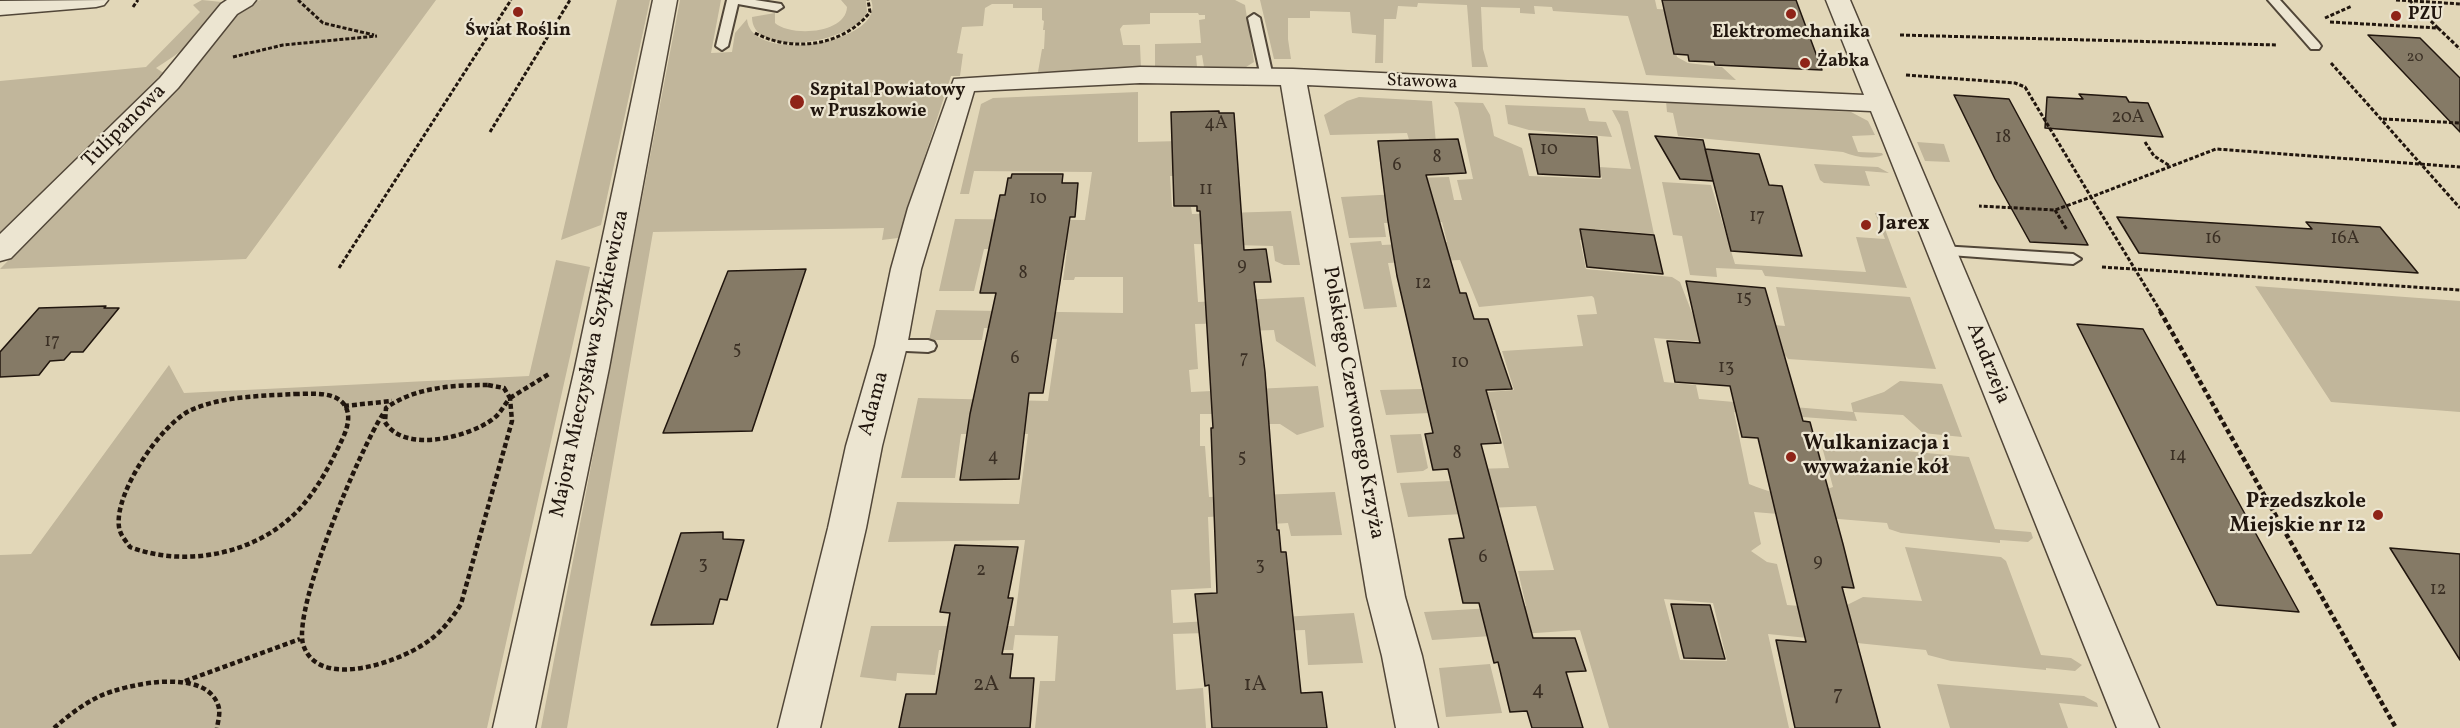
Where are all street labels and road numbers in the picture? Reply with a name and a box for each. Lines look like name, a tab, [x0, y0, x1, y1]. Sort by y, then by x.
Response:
street label: Stawowa	[1386, 71, 1458, 95]
street label: Tulipanowa	[78, 80, 172, 174]
street label: Majora Mieczysława Szyłkiewicza	[546, 208, 636, 520]
street label: Polskiego Czerwonego Krzyża	[1316, 265, 1388, 541]
street label: Andrzeja	[1959, 320, 2015, 408]
street label: Adama	[854, 369, 896, 439]

